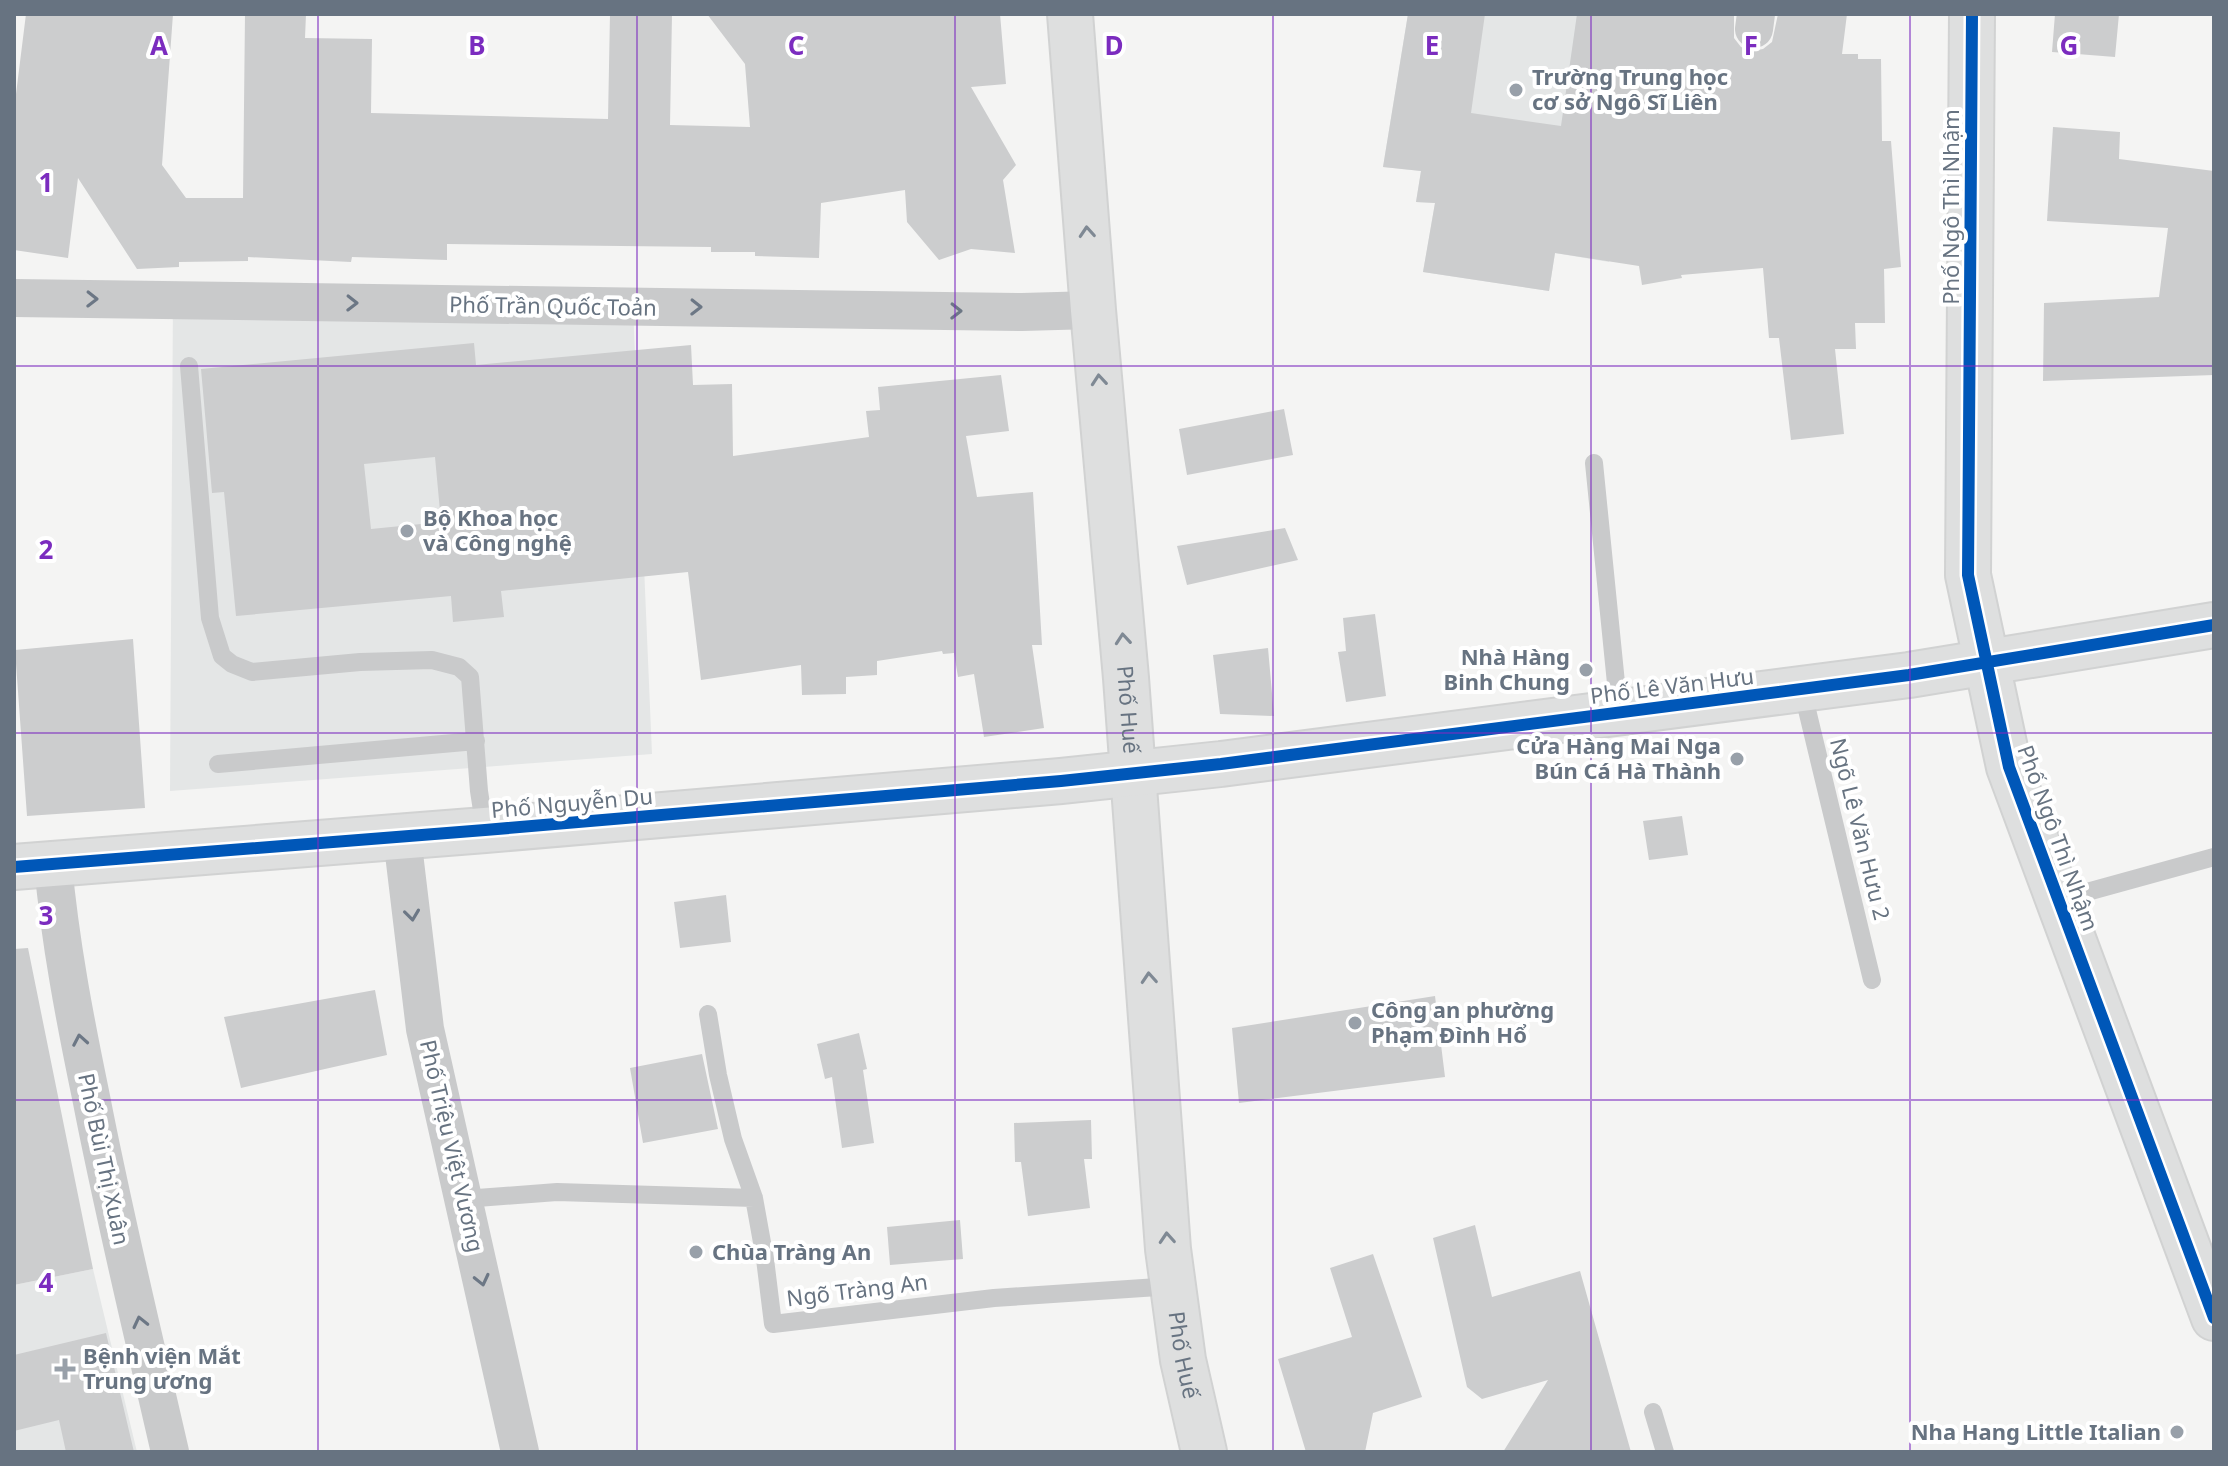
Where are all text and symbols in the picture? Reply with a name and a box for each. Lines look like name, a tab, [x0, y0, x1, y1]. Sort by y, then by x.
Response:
text: A	[150, 27, 168, 63]
text: B	[468, 27, 486, 63]
text: C	[788, 27, 804, 63]
text: D	[1104, 27, 1124, 63]
text: E	[1425, 27, 1439, 63]
text: F	[1744, 27, 1758, 63]
text: G	[2060, 27, 2078, 63]
place label: Trường Trung học cơ sở Ngô Sĩ Liên	[1532, 61, 1728, 116]
marker: Trường Trung học cơ sở Ngô Sĩ Liên	[1507, 81, 1525, 99]
street label: Phố Ngô Thì Nhậm	[1935, 109, 1965, 305]
text: 1	[39, 164, 53, 200]
one-way arrow	[1079, 225, 1096, 238]
street label: Phố Trần Quốc Toản	[449, 288, 657, 322]
one-way arrow	[86, 290, 99, 308]
one-way arrow	[346, 294, 359, 312]
one-way arrow	[690, 299, 703, 316]
one-way arrow	[950, 302, 963, 320]
one-way arrow	[1091, 373, 1108, 386]
place label: Bộ Khoa học và Công nghệ	[423, 502, 572, 557]
marker: Bộ Khoa học và Công nghệ	[398, 522, 416, 540]
text: 2	[39, 531, 54, 567]
one-way arrow	[1115, 632, 1132, 645]
place label: Nhà Hàng Binh Chung	[1444, 641, 1570, 696]
street label: Phố Lê Văn Hưu	[1588, 660, 1755, 710]
marker: Nhà Hàng Binh Chung	[1577, 661, 1595, 679]
street label: Phố Huế	[1111, 664, 1148, 755]
place label: Cửa Hàng Mai Nga Bún Cá Hà Thành	[1516, 730, 1721, 785]
street label: Ngõ Lê Văn Hưu 2	[1824, 735, 1898, 923]
street label: Phố Ngô Thì Nhậm	[2011, 741, 2106, 935]
marker: Cửa Hàng Mai Nga Bún Cá Hà Thành	[1728, 750, 1746, 768]
street label: Phố Nguyễn Du	[490, 780, 654, 824]
text: 3	[39, 897, 53, 933]
one-way arrow	[403, 909, 420, 922]
one-way arrow	[1141, 971, 1158, 984]
place label: Công an phường Phạm Đình Hổ	[1371, 994, 1554, 1049]
marker: Công an phường Phạm Đình Hổ	[1346, 1014, 1364, 1032]
one-way arrow	[72, 1033, 89, 1047]
street label: Phố Triệu Việt Vương	[414, 1037, 492, 1255]
street label: Phố Bùi Thị Xuân	[72, 1070, 138, 1247]
one-way arrow	[1159, 1231, 1176, 1244]
place label: Chùa Tràng An	[712, 1236, 871, 1266]
marker: Chùa Tràng An	[687, 1243, 705, 1261]
text: 4	[39, 1264, 54, 1300]
street label: Ngõ Tràng An	[785, 1265, 929, 1313]
one-way arrow	[473, 1272, 490, 1286]
street label: Phố Huế	[1163, 1309, 1207, 1402]
one-way arrow	[132, 1315, 149, 1329]
place label: Bệnh viện Mắt Trung ương	[83, 1340, 241, 1395]
marker: Bệnh viện Mắt Trung ương	[54, 1358, 76, 1380]
place label: Nha Hang Little Italian	[1911, 1416, 2161, 1446]
marker: Nha Hang Little Italian	[2168, 1423, 2186, 1441]

